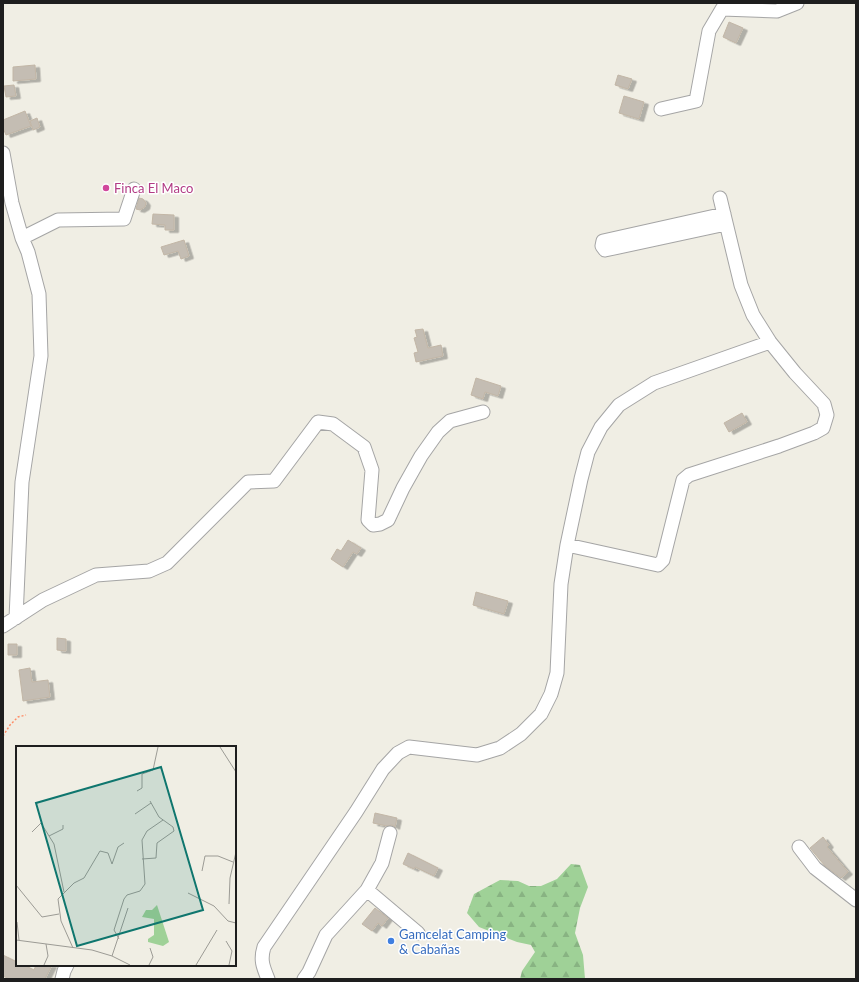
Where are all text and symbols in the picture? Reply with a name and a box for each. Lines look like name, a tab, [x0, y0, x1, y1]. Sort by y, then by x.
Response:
place label: Finca El Maco	[114, 180, 193, 196]
marker: Finca El Maco	[101, 183, 111, 193]
inset map	[16, 746, 236, 966]
place label: Gamcelat Camping & Cabañas	[399, 926, 506, 957]
marker: Gamcelat Camping & Cabañas	[386, 936, 396, 946]

